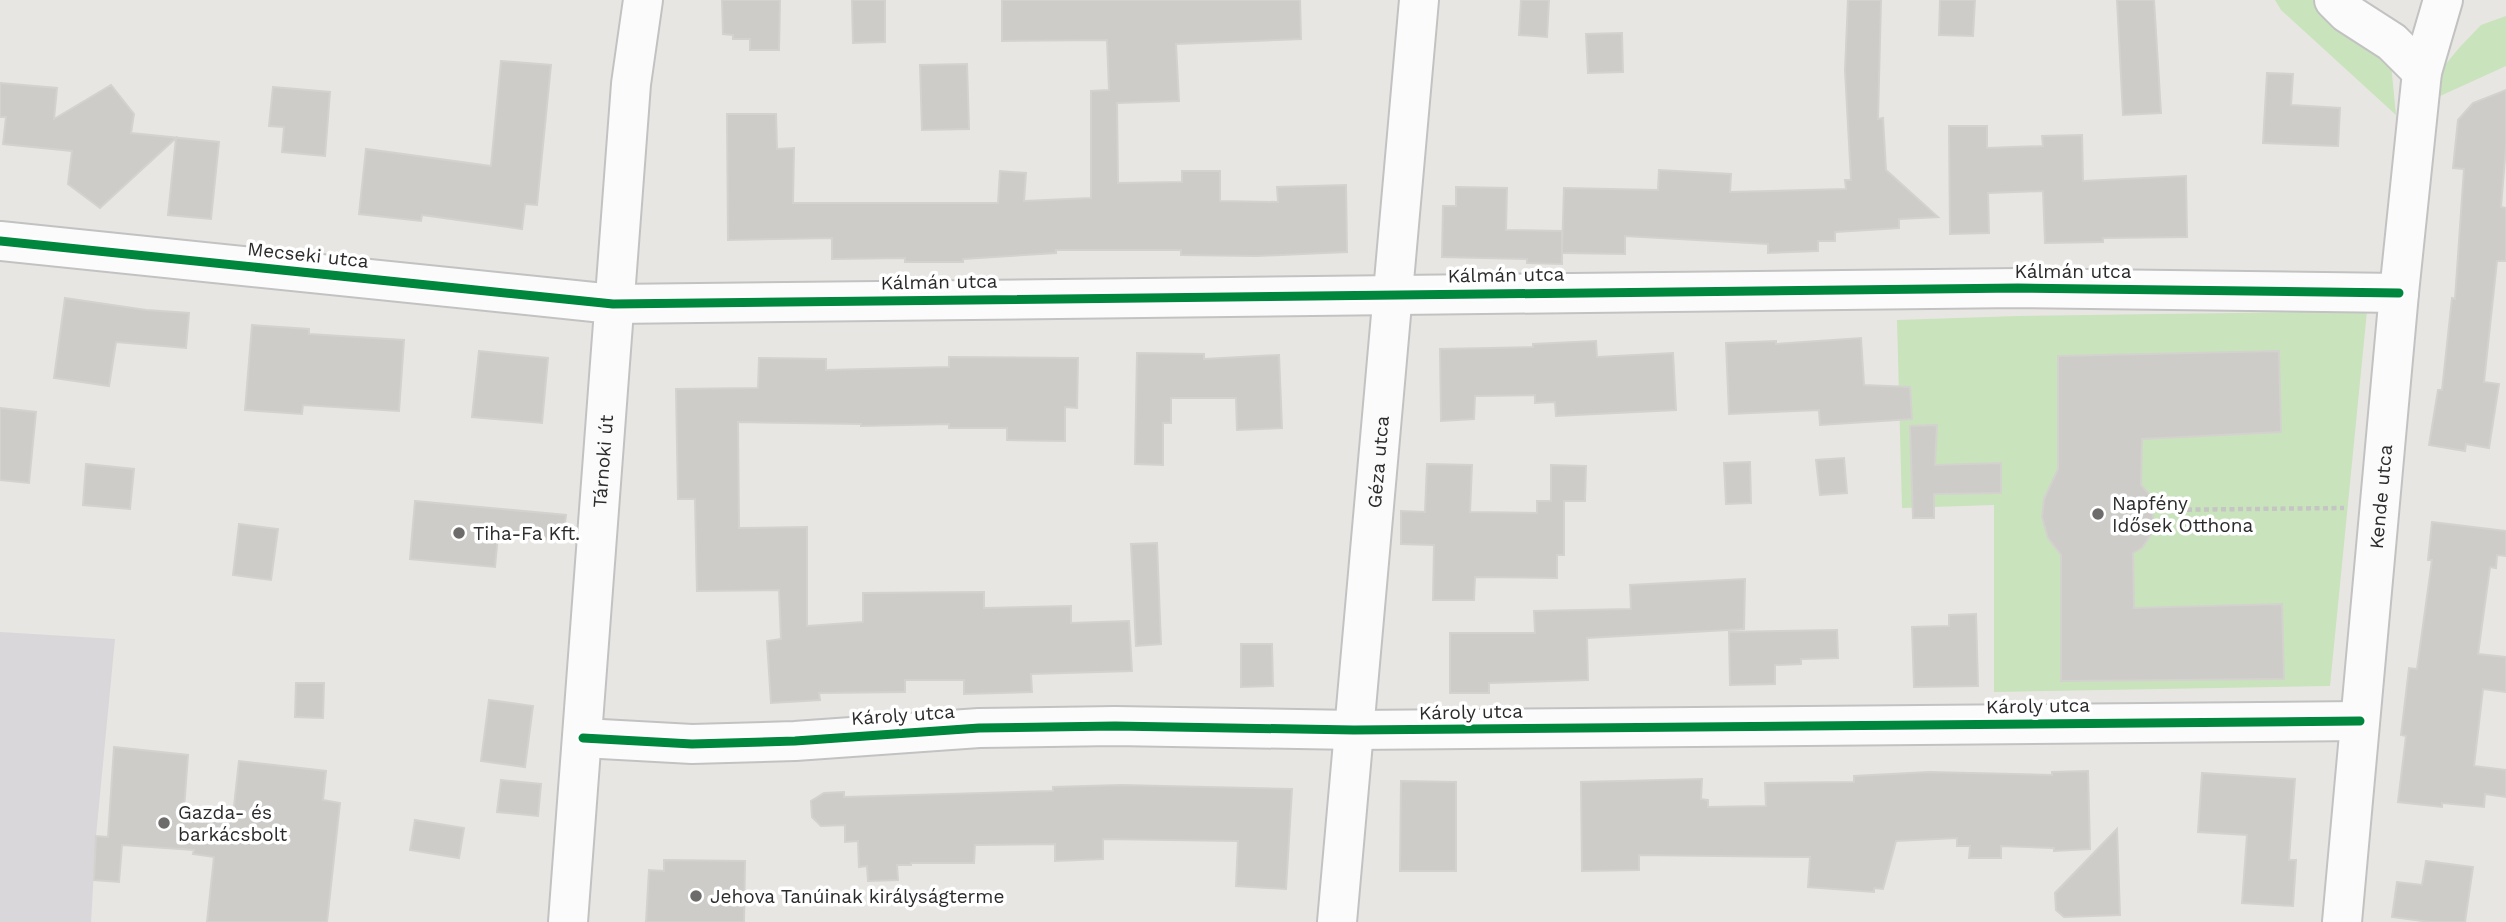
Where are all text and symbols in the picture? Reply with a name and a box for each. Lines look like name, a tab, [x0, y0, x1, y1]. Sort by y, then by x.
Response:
street label: Mecseki utca	[246, 237, 370, 273]
street label: Kálmán utca	[2015, 260, 2132, 283]
street label: Kálmán utca	[1447, 262, 1565, 288]
street label: Kálmán utca	[880, 269, 998, 295]
street label: Tárnoki út	[588, 414, 618, 509]
street label: Géza utca	[1362, 414, 1394, 509]
street label: Kende utca	[2364, 443, 2397, 550]
place label: Napfény Idősek Otthona	[2112, 492, 2253, 537]
marker: Napfény Idősek Otthona	[2090, 506, 2106, 522]
place label: Tiha-Fa Kft.	[473, 522, 580, 545]
marker: Tiha-Fa Kft.	[451, 525, 467, 541]
street label: Károly utca	[1986, 694, 2090, 718]
street label: Károly utca	[850, 700, 956, 730]
street label: Károly utca	[1419, 700, 1523, 724]
place label: Gazda- és barkácsbolt	[178, 801, 287, 846]
marker: Gazda- és barkácsbolt	[156, 815, 172, 831]
place label: Jehova Tanúinak királyságterme	[710, 885, 1004, 908]
marker: Jehova Tanúinak királyságterme	[688, 888, 704, 904]

